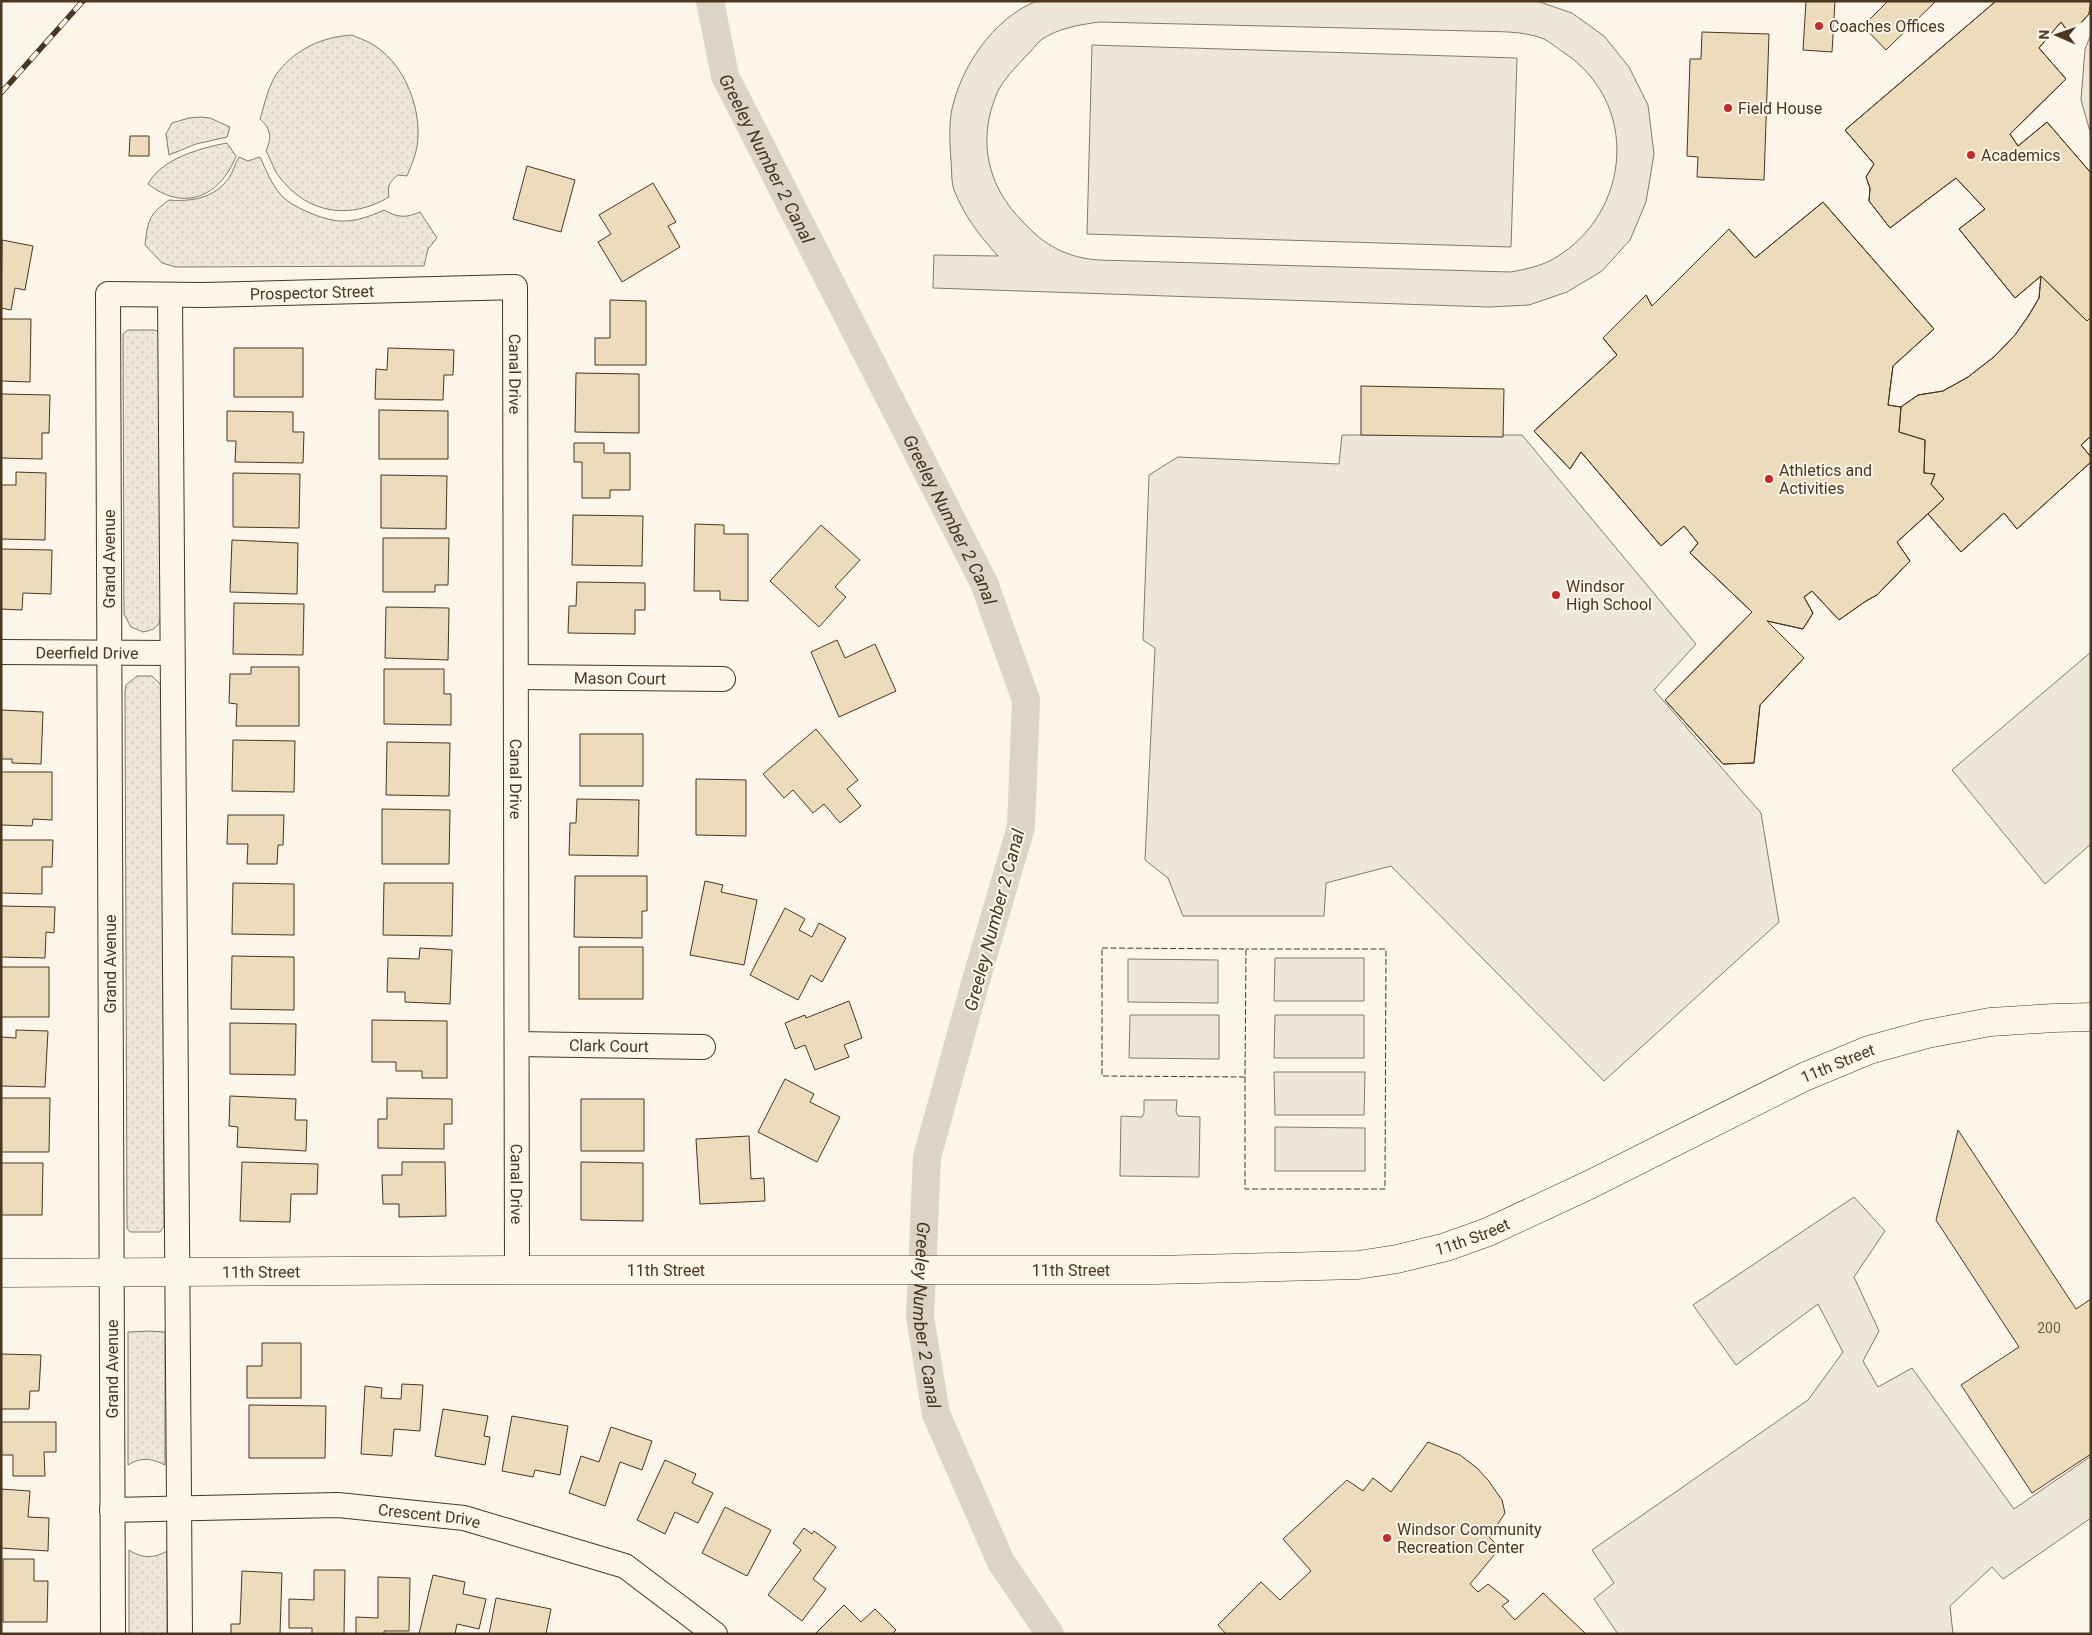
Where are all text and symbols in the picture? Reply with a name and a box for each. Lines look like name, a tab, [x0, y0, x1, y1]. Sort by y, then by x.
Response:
north arrow	[2032, 10, 2082, 60]
place label: Coaches Offices	[1829, 17, 1945, 36]
marker: Coaches Offices	[1813, 20, 1825, 32]
text: N	[2036, 29, 2052, 40]
water label: Greeley Number 2 Canal	[715, 70, 819, 247]
place label: Field House	[1738, 99, 1822, 118]
marker: Field House	[1722, 102, 1734, 114]
place label: Academics	[1981, 146, 2061, 165]
marker: Academics	[1965, 149, 1977, 161]
street label: Prospector Street	[250, 281, 374, 303]
street label: Canal Drive	[506, 334, 525, 414]
water label: Greeley Number 2 Canal	[899, 431, 1002, 608]
place label: Athletics and Activities	[1779, 461, 1872, 498]
marker: Athletics and Activities	[1763, 473, 1775, 485]
street label: Grand Avenue	[100, 510, 119, 608]
place label: Windsor High School	[1566, 577, 1652, 614]
marker: Windsor High School	[1550, 589, 1562, 601]
street label: Deerfield Drive	[35, 643, 139, 662]
street label: Mason Court	[574, 668, 666, 688]
street label: Canal Drive	[506, 739, 526, 819]
water label: Greeley Number 2 Canal	[960, 826, 1029, 1013]
street label: Grand Avenue	[101, 915, 120, 1013]
street label: Clark Court	[569, 1035, 649, 1056]
street label: 11th Street	[1798, 1039, 1876, 1087]
street label: Canal Drive	[507, 1144, 526, 1224]
street label: 11th Street	[1433, 1214, 1512, 1259]
water label: Greeley Number 2 Canal	[909, 1221, 946, 1411]
street label: 11th Street	[627, 1261, 705, 1280]
street label: 11th Street	[1032, 1261, 1110, 1280]
street label: 11th Street	[222, 1262, 300, 1281]
street label: Grand Avenue	[103, 1320, 122, 1418]
house number: 200	[2037, 1320, 2061, 1336]
street label: Crescent Drive	[377, 1500, 483, 1532]
place label: Windsor Community Recreation Center	[1397, 1520, 1542, 1557]
marker: Windsor Community Recreation Center	[1381, 1532, 1393, 1544]

